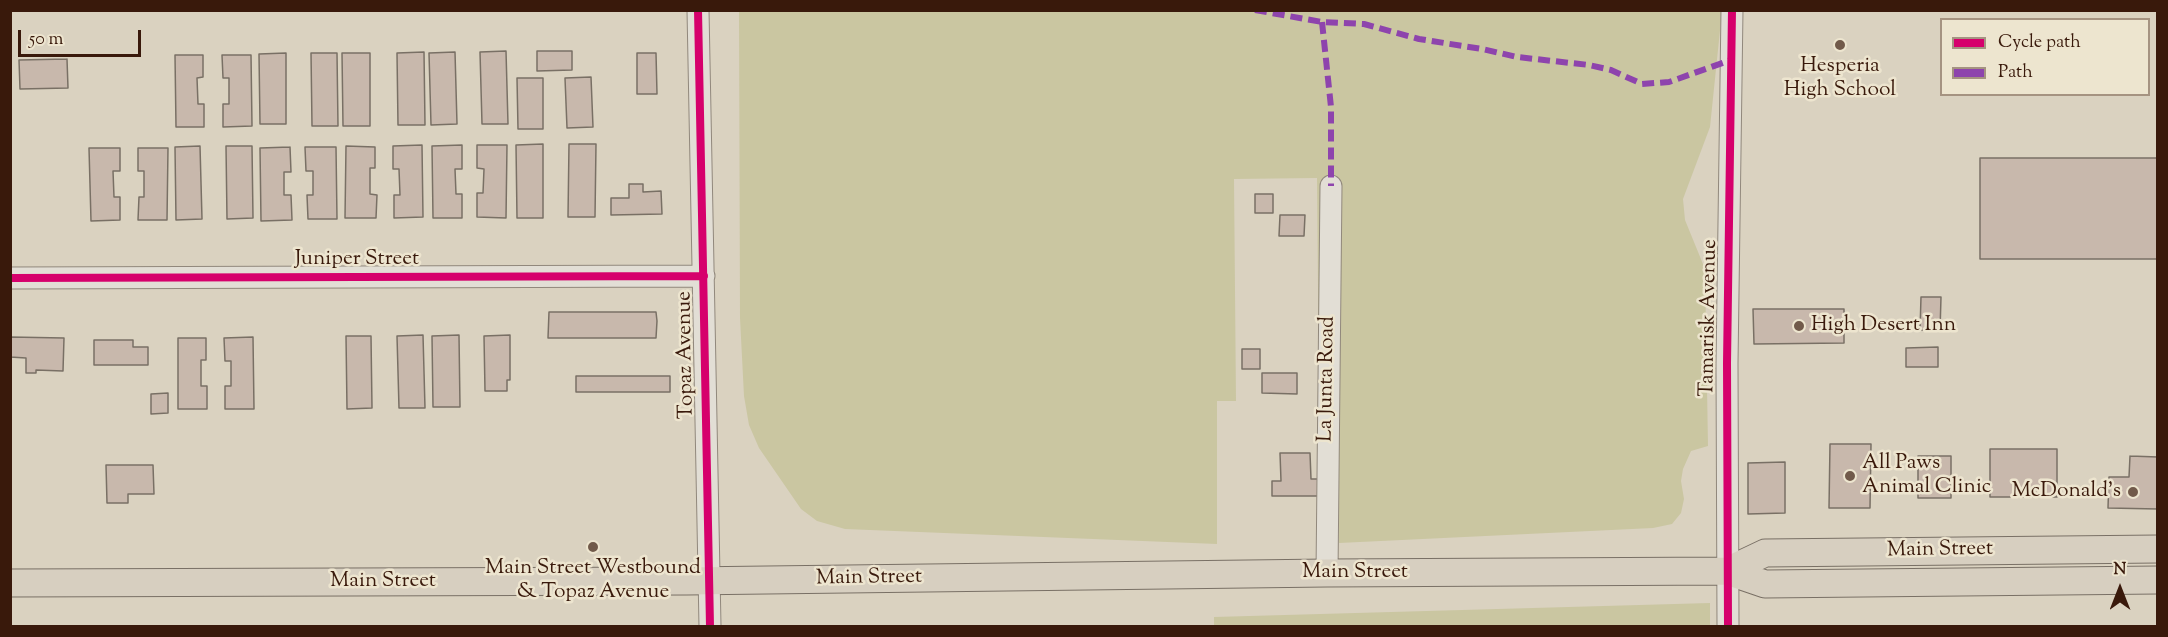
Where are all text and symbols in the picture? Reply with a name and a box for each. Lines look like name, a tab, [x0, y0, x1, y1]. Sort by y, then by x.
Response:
scale bar	[21, 18, 144, 56]
legend	[1940, 18, 2150, 96]
text: 50 m	[29, 27, 63, 53]
text: Cycle path	[1998, 30, 2081, 56]
marker: Hesperia High School	[1833, 38, 1847, 52]
place label: Hesperia High School	[1784, 54, 1896, 104]
text: Path	[1998, 60, 2033, 86]
street label: Tamarisk Avenue	[1696, 239, 1724, 397]
street label: Juniper Street	[295, 247, 419, 273]
street label: Topaz Avenue	[673, 291, 701, 419]
place label: High Desert Inn	[1811, 313, 1956, 339]
street label: La Junta Road	[1314, 316, 1342, 442]
marker: High Desert Inn	[1792, 319, 1806, 333]
place label: All Paws Animal Clinic	[1862, 451, 1991, 501]
marker: All Paws Animal Clinic	[1843, 469, 1857, 483]
place label: McDonald's	[2012, 479, 2121, 505]
marker: McDonald's	[2126, 485, 2140, 499]
street label: Main Street	[1887, 537, 1993, 565]
marker: Main Street Westbound & Topaz Avenue	[586, 540, 600, 554]
place label: Main Street Westbound & Topaz Avenue	[485, 556, 701, 606]
north arrow	[2090, 559, 2150, 619]
text: N	[2114, 559, 2126, 582]
street label: Main Street	[1302, 560, 1408, 586]
street label: Main Street	[816, 565, 922, 593]
street label: Main Street	[330, 569, 436, 595]

